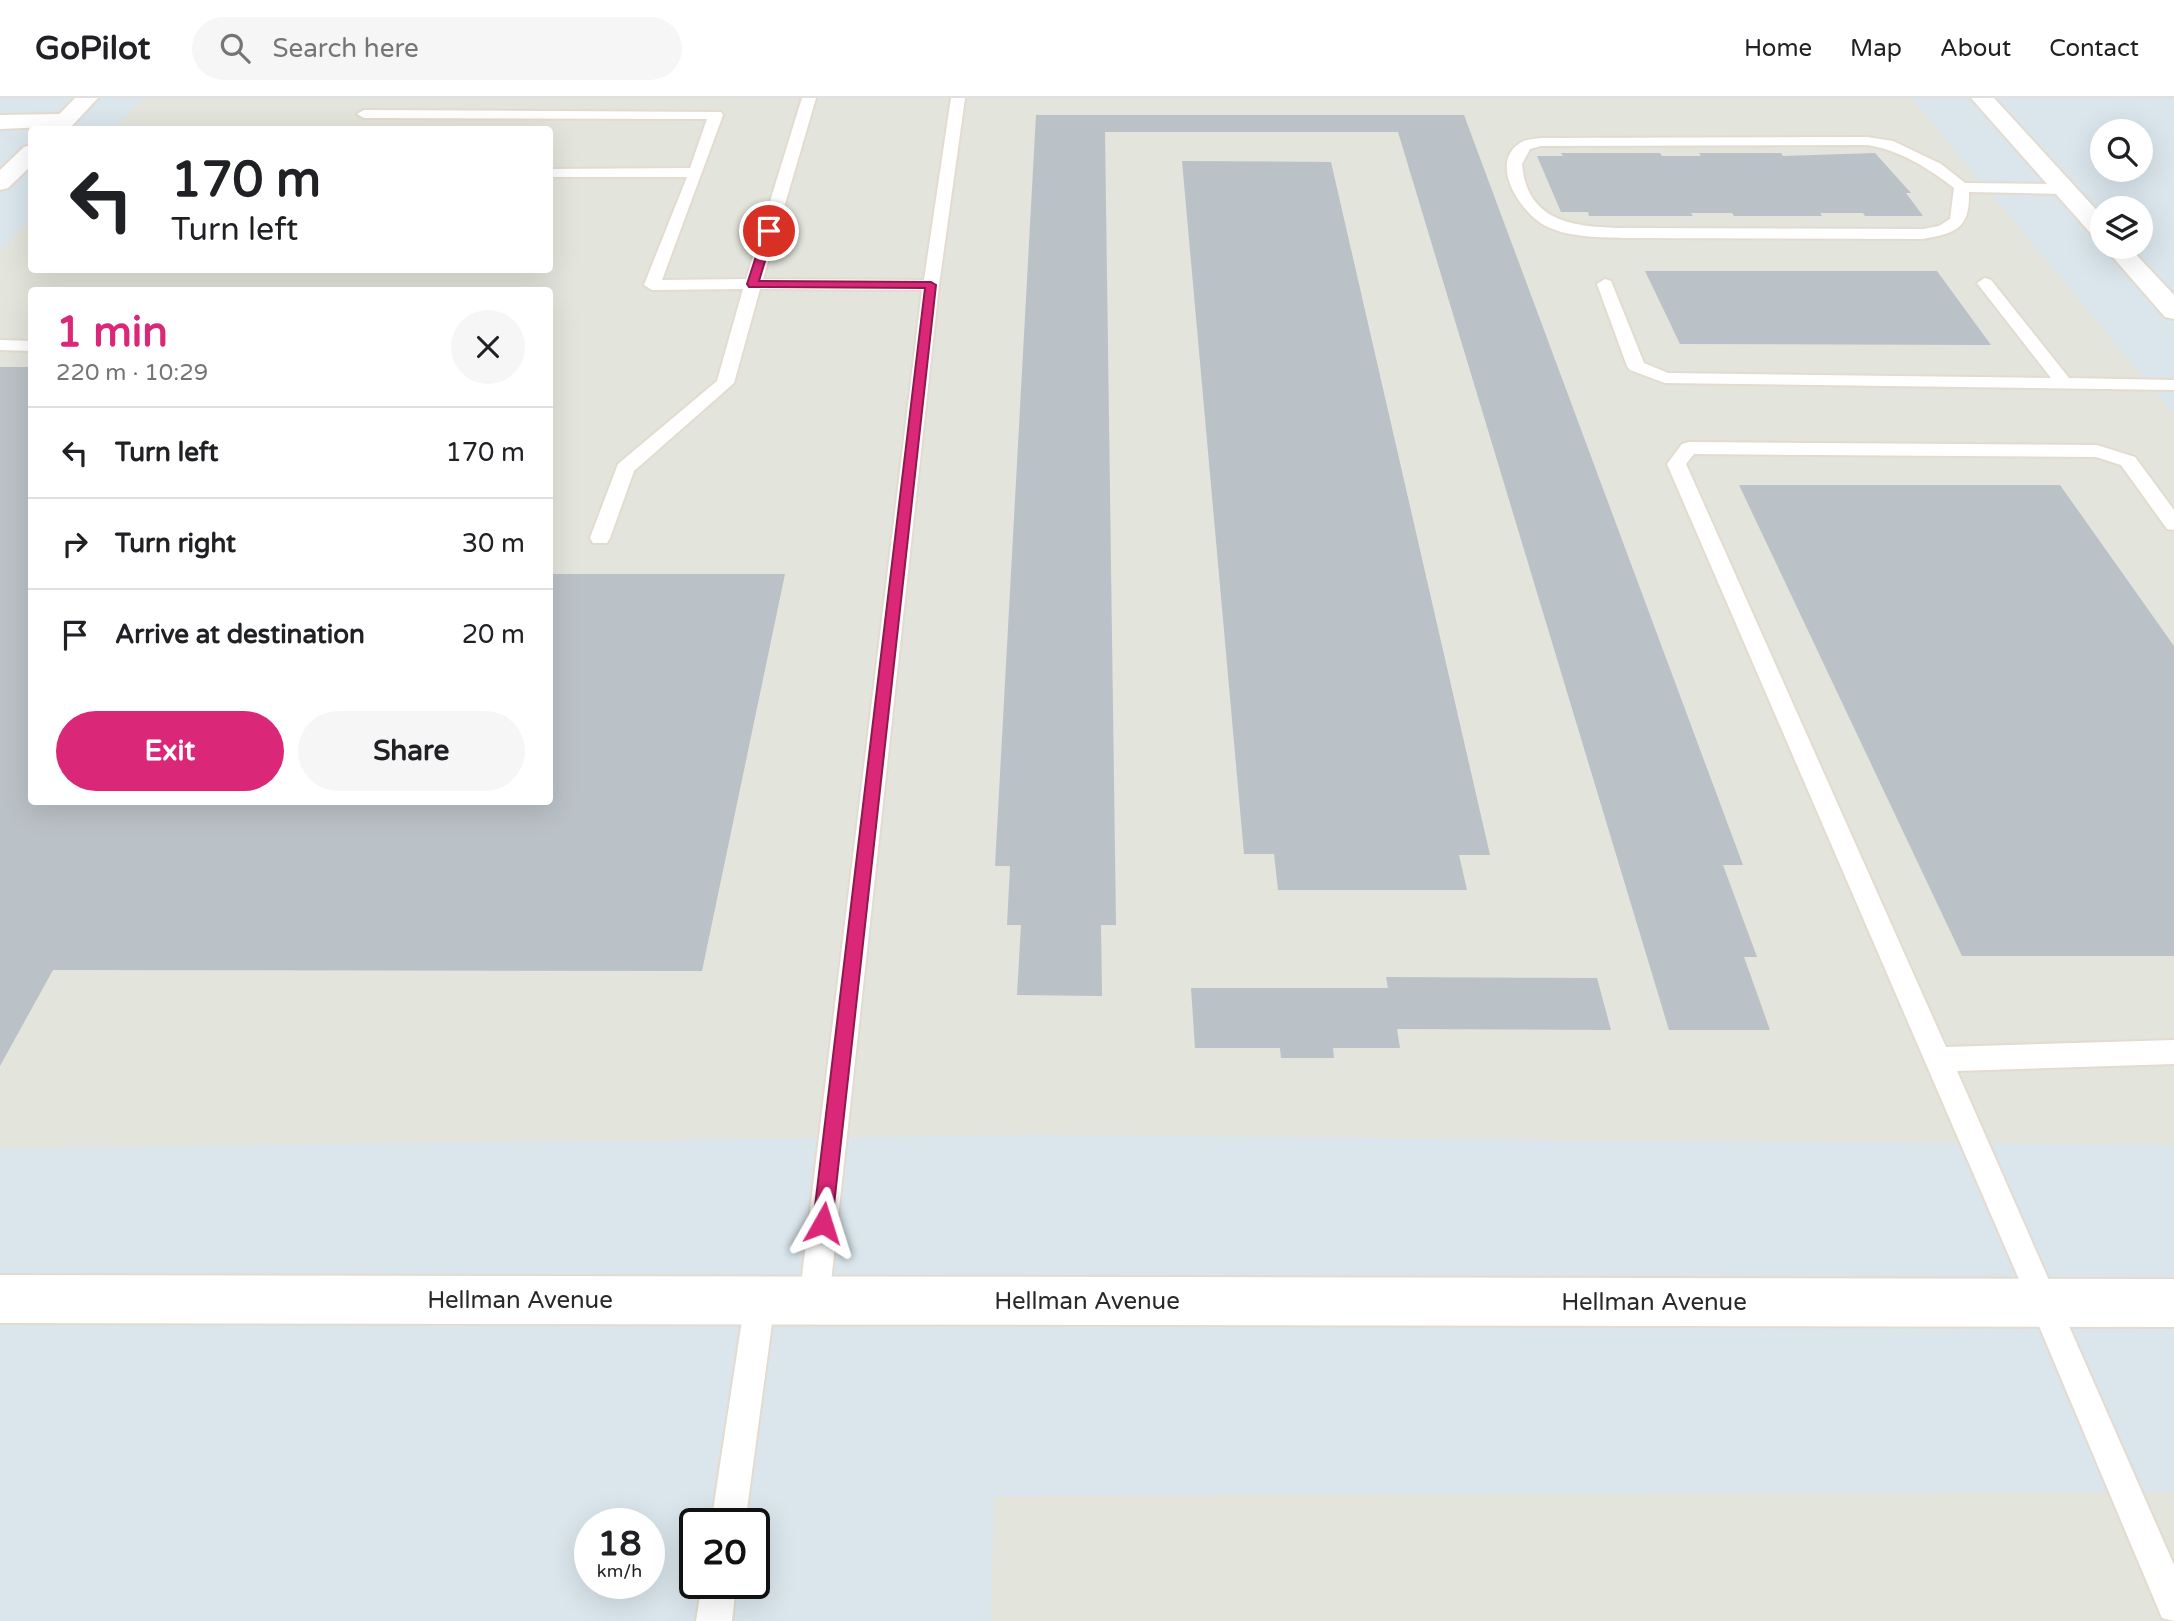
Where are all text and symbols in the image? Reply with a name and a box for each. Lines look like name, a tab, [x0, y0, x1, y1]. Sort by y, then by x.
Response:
search box	[192, 17, 682, 80]
text: GoPilot	[35, 29, 150, 68]
icon: search	[216, 29, 254, 67]
text: Search here	[272, 33, 419, 64]
text: Home	[1744, 34, 1812, 63]
text: Map	[1850, 34, 1902, 63]
text: About	[1940, 34, 2011, 63]
text: Contact	[2049, 34, 2139, 63]
map controls	[2090, 119, 2153, 259]
button: search	[2090, 119, 2153, 182]
text: 170 m	[171, 151, 321, 210]
icon: left	[56, 154, 147, 245]
button: layers	[2090, 196, 2153, 259]
pin	[739, 201, 799, 261]
text: Turn left	[171, 211, 298, 249]
icon: arrive	[750, 212, 788, 250]
text: 1 min	[56, 307, 168, 358]
button: close	[451, 310, 525, 384]
text: 220 m · 10:29	[56, 359, 208, 387]
icon: left	[56, 434, 94, 472]
text: Turn left	[115, 437, 218, 468]
text: 170 m	[445, 437, 525, 468]
icon: right	[56, 525, 94, 563]
text: Turn right	[115, 528, 236, 559]
text: 30 m	[462, 528, 525, 559]
icon: arrive	[56, 616, 94, 654]
text: Arrive at destination	[115, 619, 365, 650]
text: 20 m	[462, 619, 525, 650]
button: Exit	[56, 711, 284, 791]
button: Share	[298, 711, 525, 791]
position arrow	[786, 1186, 860, 1260]
street label: Hellman Avenue	[427, 1286, 613, 1315]
street label: Hellman Avenue	[994, 1287, 1180, 1316]
street label: Hellman Avenue	[1561, 1288, 1747, 1317]
speed limit sign: 20	[679, 1508, 770, 1599]
text: 18	[598, 1523, 641, 1565]
text: km/h	[597, 1560, 642, 1582]

